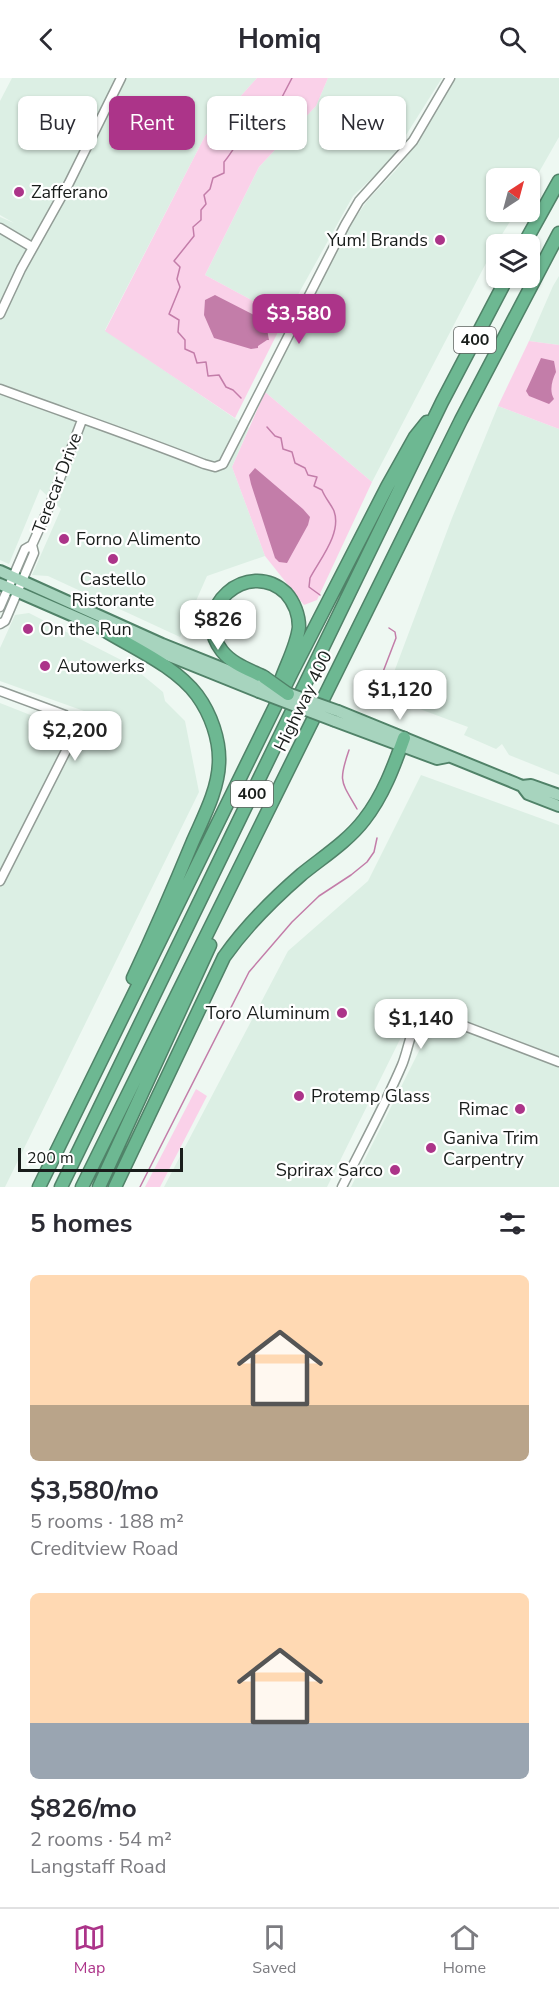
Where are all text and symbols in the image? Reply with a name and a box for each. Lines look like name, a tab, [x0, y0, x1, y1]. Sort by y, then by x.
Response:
text: Homiq	[238, 21, 321, 58]
icon: back	[30, 23, 63, 56]
icon: search	[496, 23, 529, 56]
chip: Buy	[18, 96, 97, 150]
chip: Rent	[109, 96, 195, 150]
chip: Filters	[207, 96, 307, 150]
chip: New	[319, 96, 406, 150]
north arrow	[486, 168, 540, 222]
map controls	[486, 168, 540, 288]
place label: Zafferano	[31, 180, 108, 204]
marker: Zafferano	[12, 185, 26, 199]
place label: Yum! Brands	[326, 228, 428, 252]
marker: Yum! Brands	[433, 233, 447, 247]
button: layers	[486, 234, 540, 288]
pin: $3,580	[250, 294, 348, 345]
text: $3,580	[267, 300, 331, 327]
road number: 400	[454, 327, 496, 353]
street label: Terecar Drive	[27, 429, 87, 537]
place label: Forno Alimento	[76, 527, 201, 551]
marker: Forno Alimento	[57, 532, 71, 546]
marker: Castello Ristorante	[106, 552, 120, 566]
place label: Castello Ristorante	[72, 567, 154, 612]
pin: $826	[182, 600, 254, 651]
text: $826	[194, 606, 242, 633]
place label: On the Run	[40, 617, 132, 641]
marker: On the Run	[21, 622, 35, 636]
street label: Highway 400	[268, 647, 338, 755]
place label: Autowerks	[57, 654, 145, 678]
marker: Autowerks	[38, 659, 52, 673]
pin: $1,120	[351, 670, 449, 721]
text: $1,120	[368, 676, 432, 703]
pin: $2,200	[26, 711, 124, 762]
text: $2,200	[43, 717, 107, 744]
road number: 400	[231, 781, 273, 807]
pin: $1,140	[372, 999, 470, 1050]
place label: Toro Aluminum	[206, 1001, 330, 1025]
text: $1,140	[389, 1005, 453, 1032]
marker: Toro Aluminum	[335, 1006, 349, 1020]
place label: Protemp Glass	[311, 1084, 430, 1108]
marker: Protemp Glass	[292, 1089, 306, 1103]
place label: Rimac	[459, 1097, 508, 1121]
marker: Rimac	[513, 1102, 527, 1116]
place label: Ganiva Trim Carpentry	[443, 1126, 539, 1171]
marker: Ganiva Trim Carpentry	[424, 1141, 438, 1155]
scale bar	[18, 1145, 183, 1172]
text: 200 m	[27, 1147, 74, 1169]
place label: Sprirax Sarco	[276, 1158, 383, 1182]
marker: Sprirax Sarco	[388, 1163, 402, 1177]
text: 5 homes	[30, 1206, 132, 1241]
icon: filters	[496, 1207, 529, 1240]
icon: home	[226, 1314, 334, 1422]
text: $3,580/mo	[30, 1473, 159, 1508]
text: 5 rooms · 188 m²	[30, 1508, 184, 1535]
text: Creditview Road	[30, 1535, 179, 1562]
icon: home	[226, 1632, 334, 1740]
text: $826/mo	[30, 1791, 137, 1826]
text: 2 rooms · 54 m²	[30, 1826, 172, 1853]
text: Langstaff Road	[30, 1853, 166, 1880]
tab: Map	[73, 1921, 106, 1979]
tab: Saved	[252, 1921, 296, 1979]
tab: Home	[443, 1921, 486, 1979]

